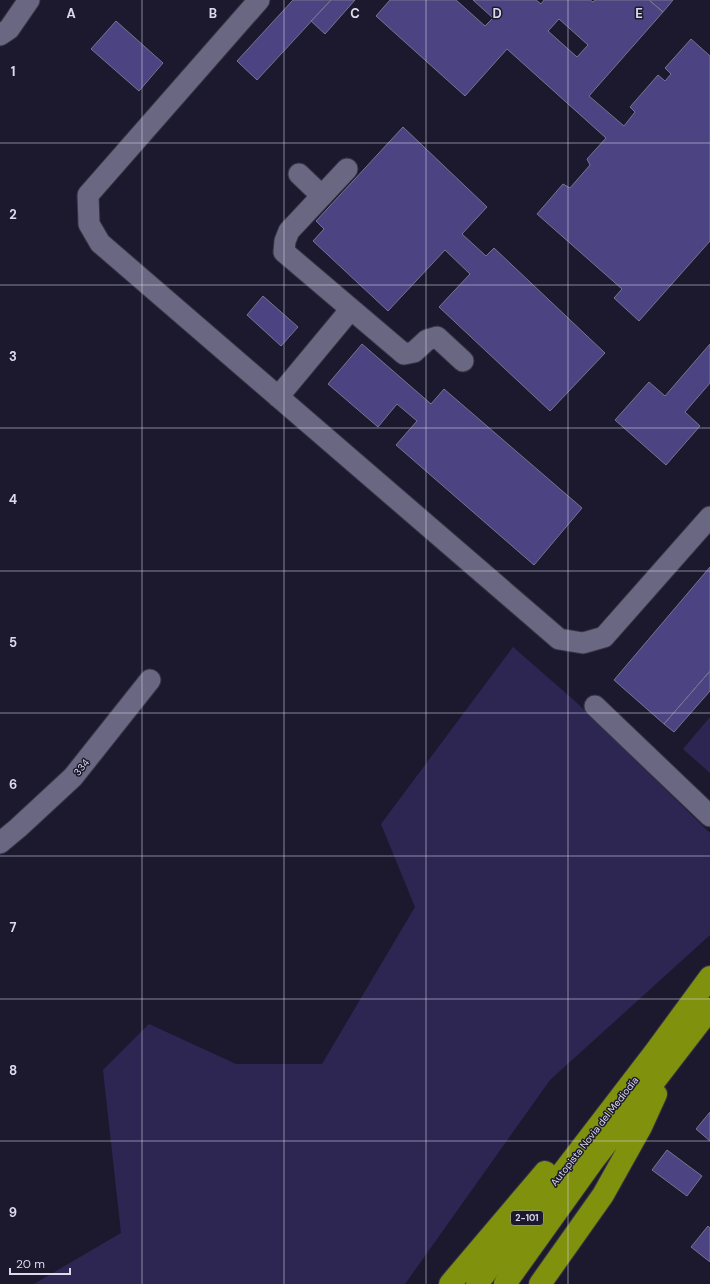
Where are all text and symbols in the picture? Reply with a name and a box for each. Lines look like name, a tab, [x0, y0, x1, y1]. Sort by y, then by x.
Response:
text: A	[66, 5, 76, 22]
text: B	[209, 5, 217, 22]
text: C	[350, 5, 360, 22]
text: D	[492, 5, 502, 22]
text: E	[635, 5, 643, 22]
text: 1	[11, 63, 15, 80]
text: 2	[9, 206, 17, 223]
text: 3	[9, 348, 17, 365]
text: 4	[9, 491, 17, 508]
text: 5	[9, 634, 17, 651]
street label: 334	[71, 756, 92, 778]
text: 6	[9, 776, 17, 793]
text: 7	[10, 919, 17, 936]
text: 8	[9, 1062, 17, 1079]
street label: Autopista Novia del Mediodía	[548, 1074, 641, 1189]
text: 9	[9, 1204, 17, 1221]
road number: 2-101	[511, 1211, 543, 1225]
scale bar	[10, 1250, 70, 1276]
text: 20 m	[16, 1256, 45, 1272]

